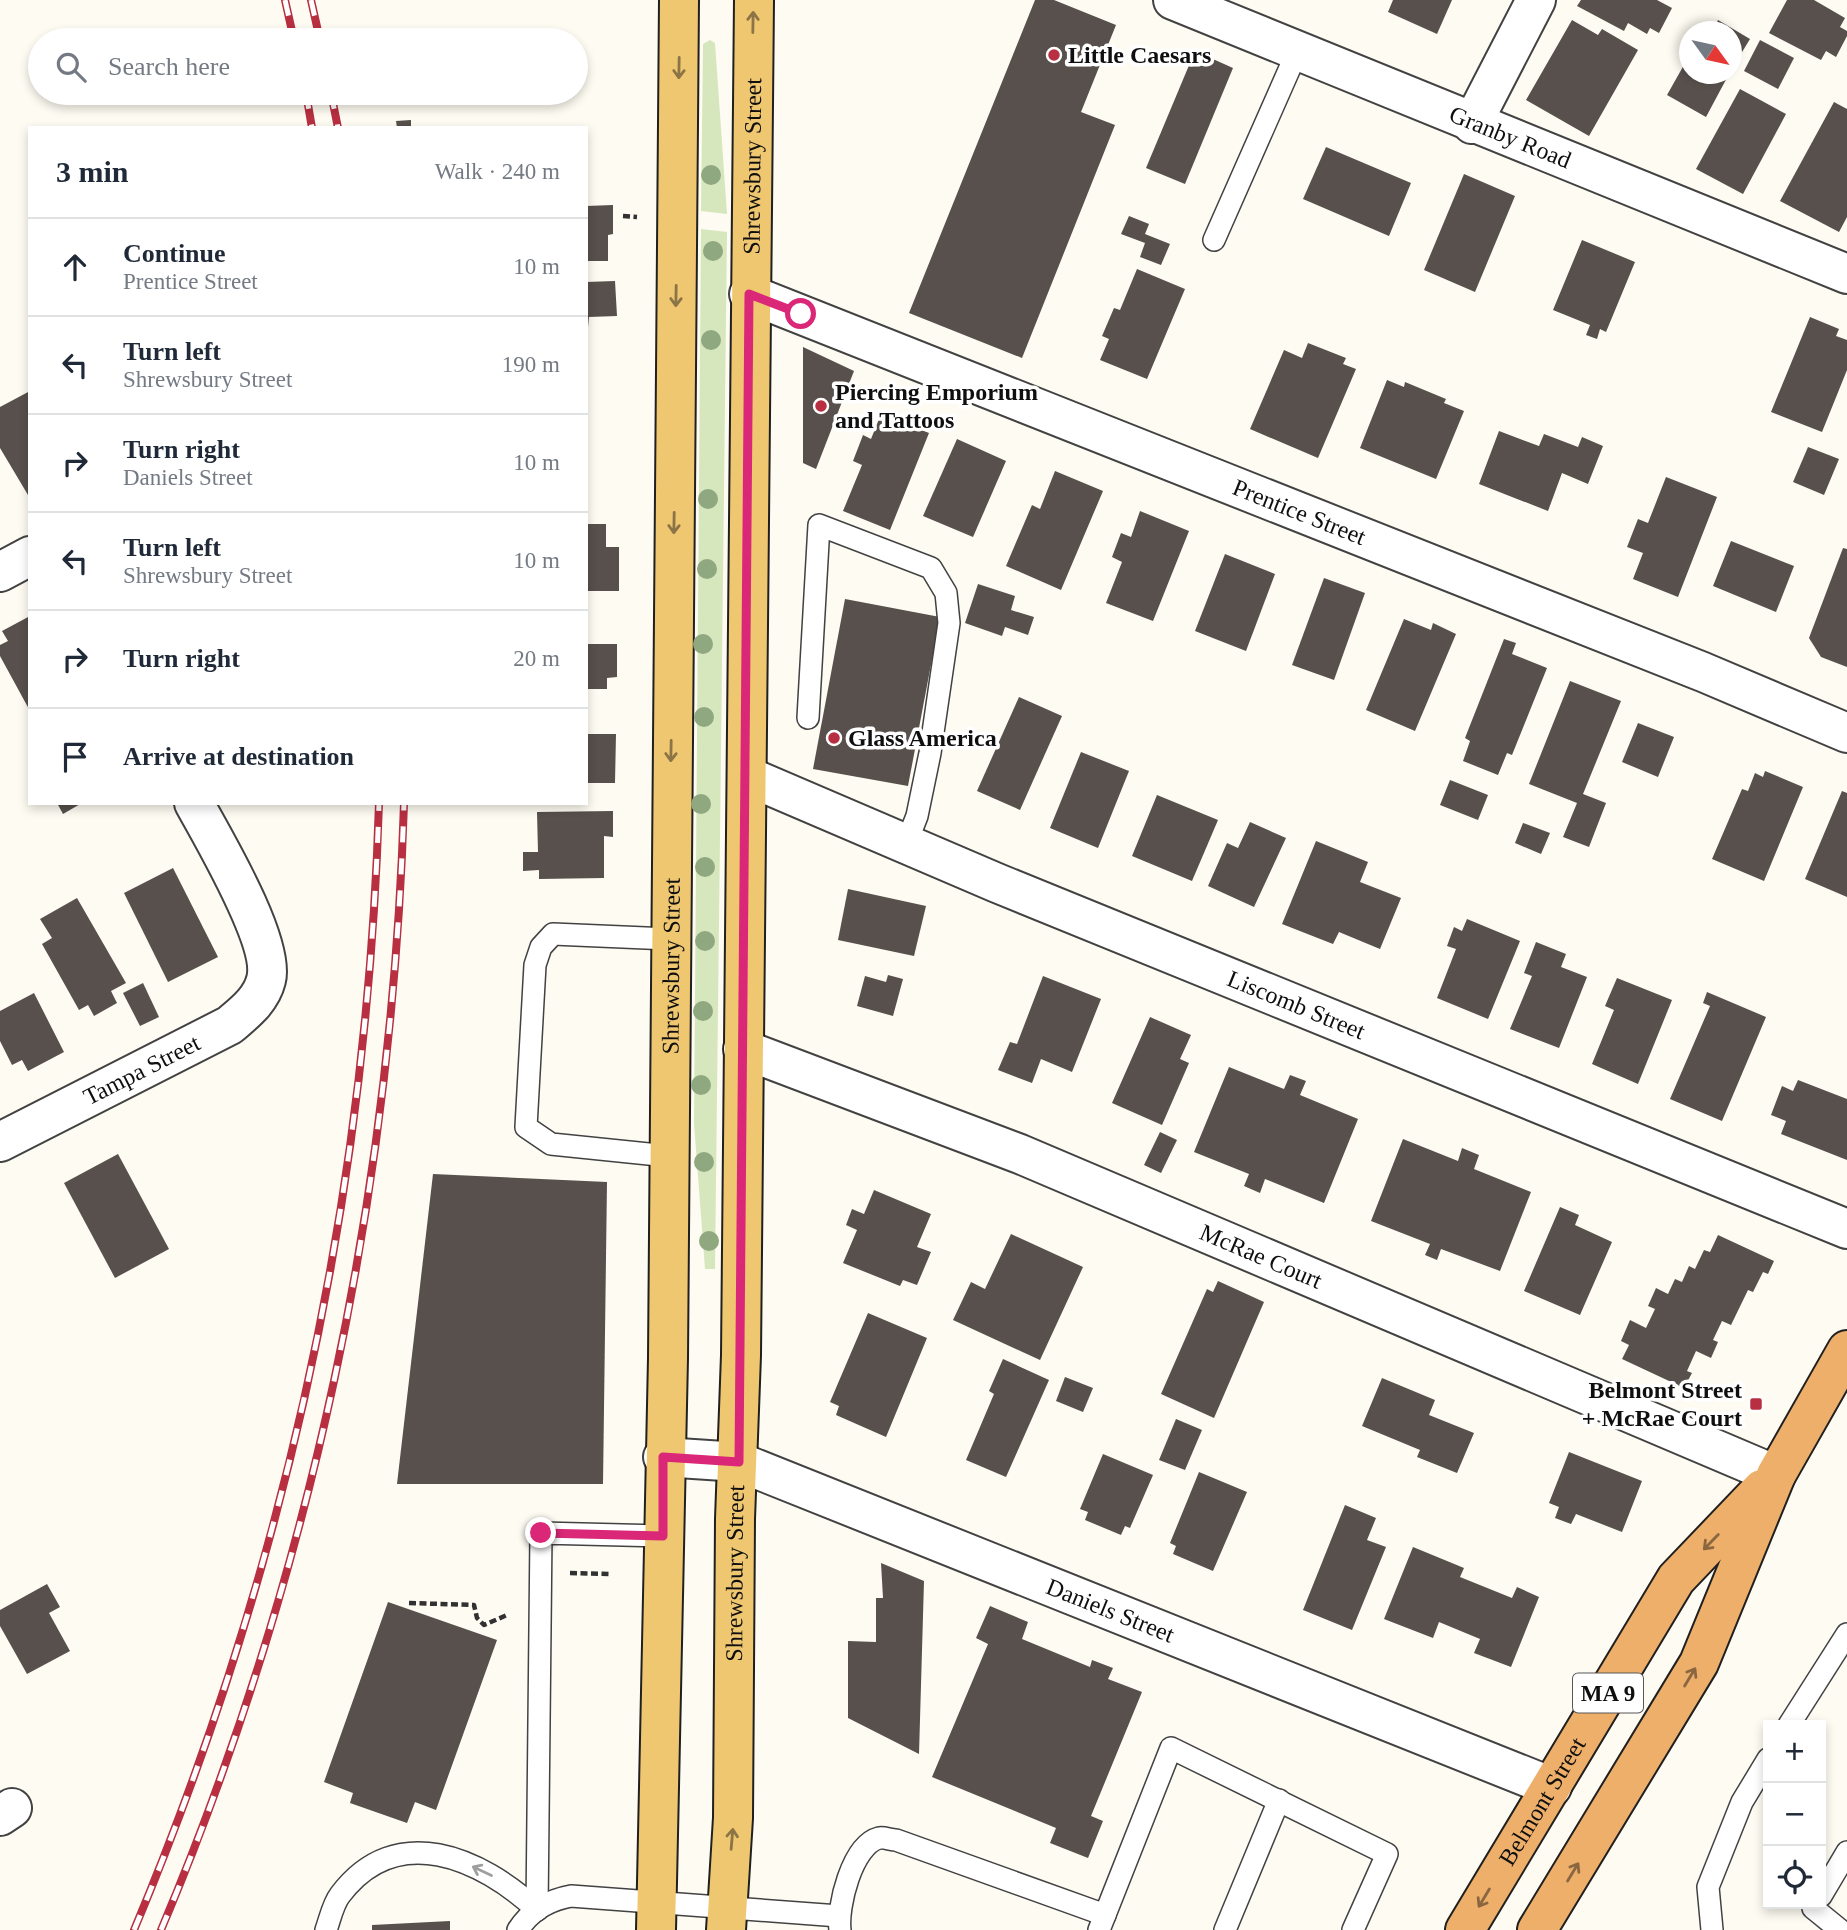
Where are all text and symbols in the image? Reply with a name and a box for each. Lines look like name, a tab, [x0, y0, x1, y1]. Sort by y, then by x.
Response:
one-way arrow	[747, 10, 760, 33]
north arrow	[1679, 21, 1742, 84]
search box	[28, 28, 588, 105]
place label: Little Caesars	[1068, 42, 1211, 68]
marker: Little Caesars	[1046, 47, 1062, 63]
icon: search	[52, 48, 90, 86]
text: Search here	[108, 52, 230, 81]
one-way arrow	[672, 56, 685, 79]
street label: Shrewsbury Street	[739, 78, 766, 255]
street label: Granby Road	[1446, 101, 1575, 173]
text: 3 min	[56, 155, 129, 188]
text: Walk · 240 m	[435, 159, 560, 184]
text: Continue	[123, 239, 226, 268]
icon: ahead	[56, 248, 94, 286]
text: 10 m	[513, 254, 560, 279]
text: Prentice Street	[123, 269, 258, 294]
one-way arrow	[669, 284, 683, 307]
route start	[785, 298, 816, 329]
text: Turn left	[123, 337, 221, 366]
icon: left	[56, 346, 94, 384]
text: 190 m	[502, 352, 560, 377]
text: Shrewsbury Street	[123, 367, 292, 392]
place label: Piercing Emporium and Tattoos	[835, 379, 1038, 433]
marker: Piercing Emporium and Tattoos	[813, 398, 829, 414]
text: Turn right	[123, 435, 240, 464]
icon: right	[56, 444, 94, 482]
text: 10 m	[513, 450, 560, 475]
text: Daniels Street	[123, 465, 253, 490]
street label: Prentice Street	[1229, 474, 1370, 550]
one-way arrow	[667, 511, 680, 534]
text: Turn left	[123, 533, 221, 562]
icon: left	[56, 542, 94, 580]
text: 10 m	[513, 548, 560, 573]
text: Shrewsbury Street	[123, 563, 292, 588]
icon: right	[56, 640, 94, 678]
text: Turn right	[123, 644, 240, 673]
text: 20 m	[513, 646, 560, 671]
place label: Glass America	[848, 725, 997, 751]
marker: Glass America	[826, 730, 842, 746]
icon: arrive	[56, 738, 94, 776]
one-way arrow	[664, 739, 678, 762]
text: Arrive at destination	[123, 742, 354, 771]
street label: Shrewsbury Street	[657, 877, 685, 1055]
street label: Liscomb Street	[1224, 965, 1369, 1044]
street label: Tampa Street	[79, 1029, 204, 1110]
street label: McRae Court	[1196, 1219, 1326, 1294]
place label: Belmont Street + McRae Court	[1582, 1377, 1742, 1431]
marker: Belmont Street + McRae Court	[1748, 1396, 1764, 1412]
street label: Shrewsbury Street	[721, 1484, 749, 1662]
route end	[525, 1517, 556, 1548]
one-way arrow	[1703, 1533, 1720, 1550]
street label: Daniels Street	[1043, 1573, 1178, 1648]
one-way arrow	[1684, 1667, 1698, 1687]
road number: MA 9	[1573, 1674, 1643, 1712]
map controls	[1763, 1720, 1826, 1909]
button: +	[1763, 1720, 1826, 1783]
street label: Belmont Street	[1494, 1732, 1591, 1870]
button: −	[1763, 1783, 1826, 1846]
one-way arrow	[726, 1828, 739, 1850]
button: locate	[1763, 1846, 1826, 1909]
one-way arrow	[1566, 1862, 1580, 1882]
one-way arrow	[472, 1864, 493, 1877]
one-way arrow	[1477, 1887, 1491, 1907]

